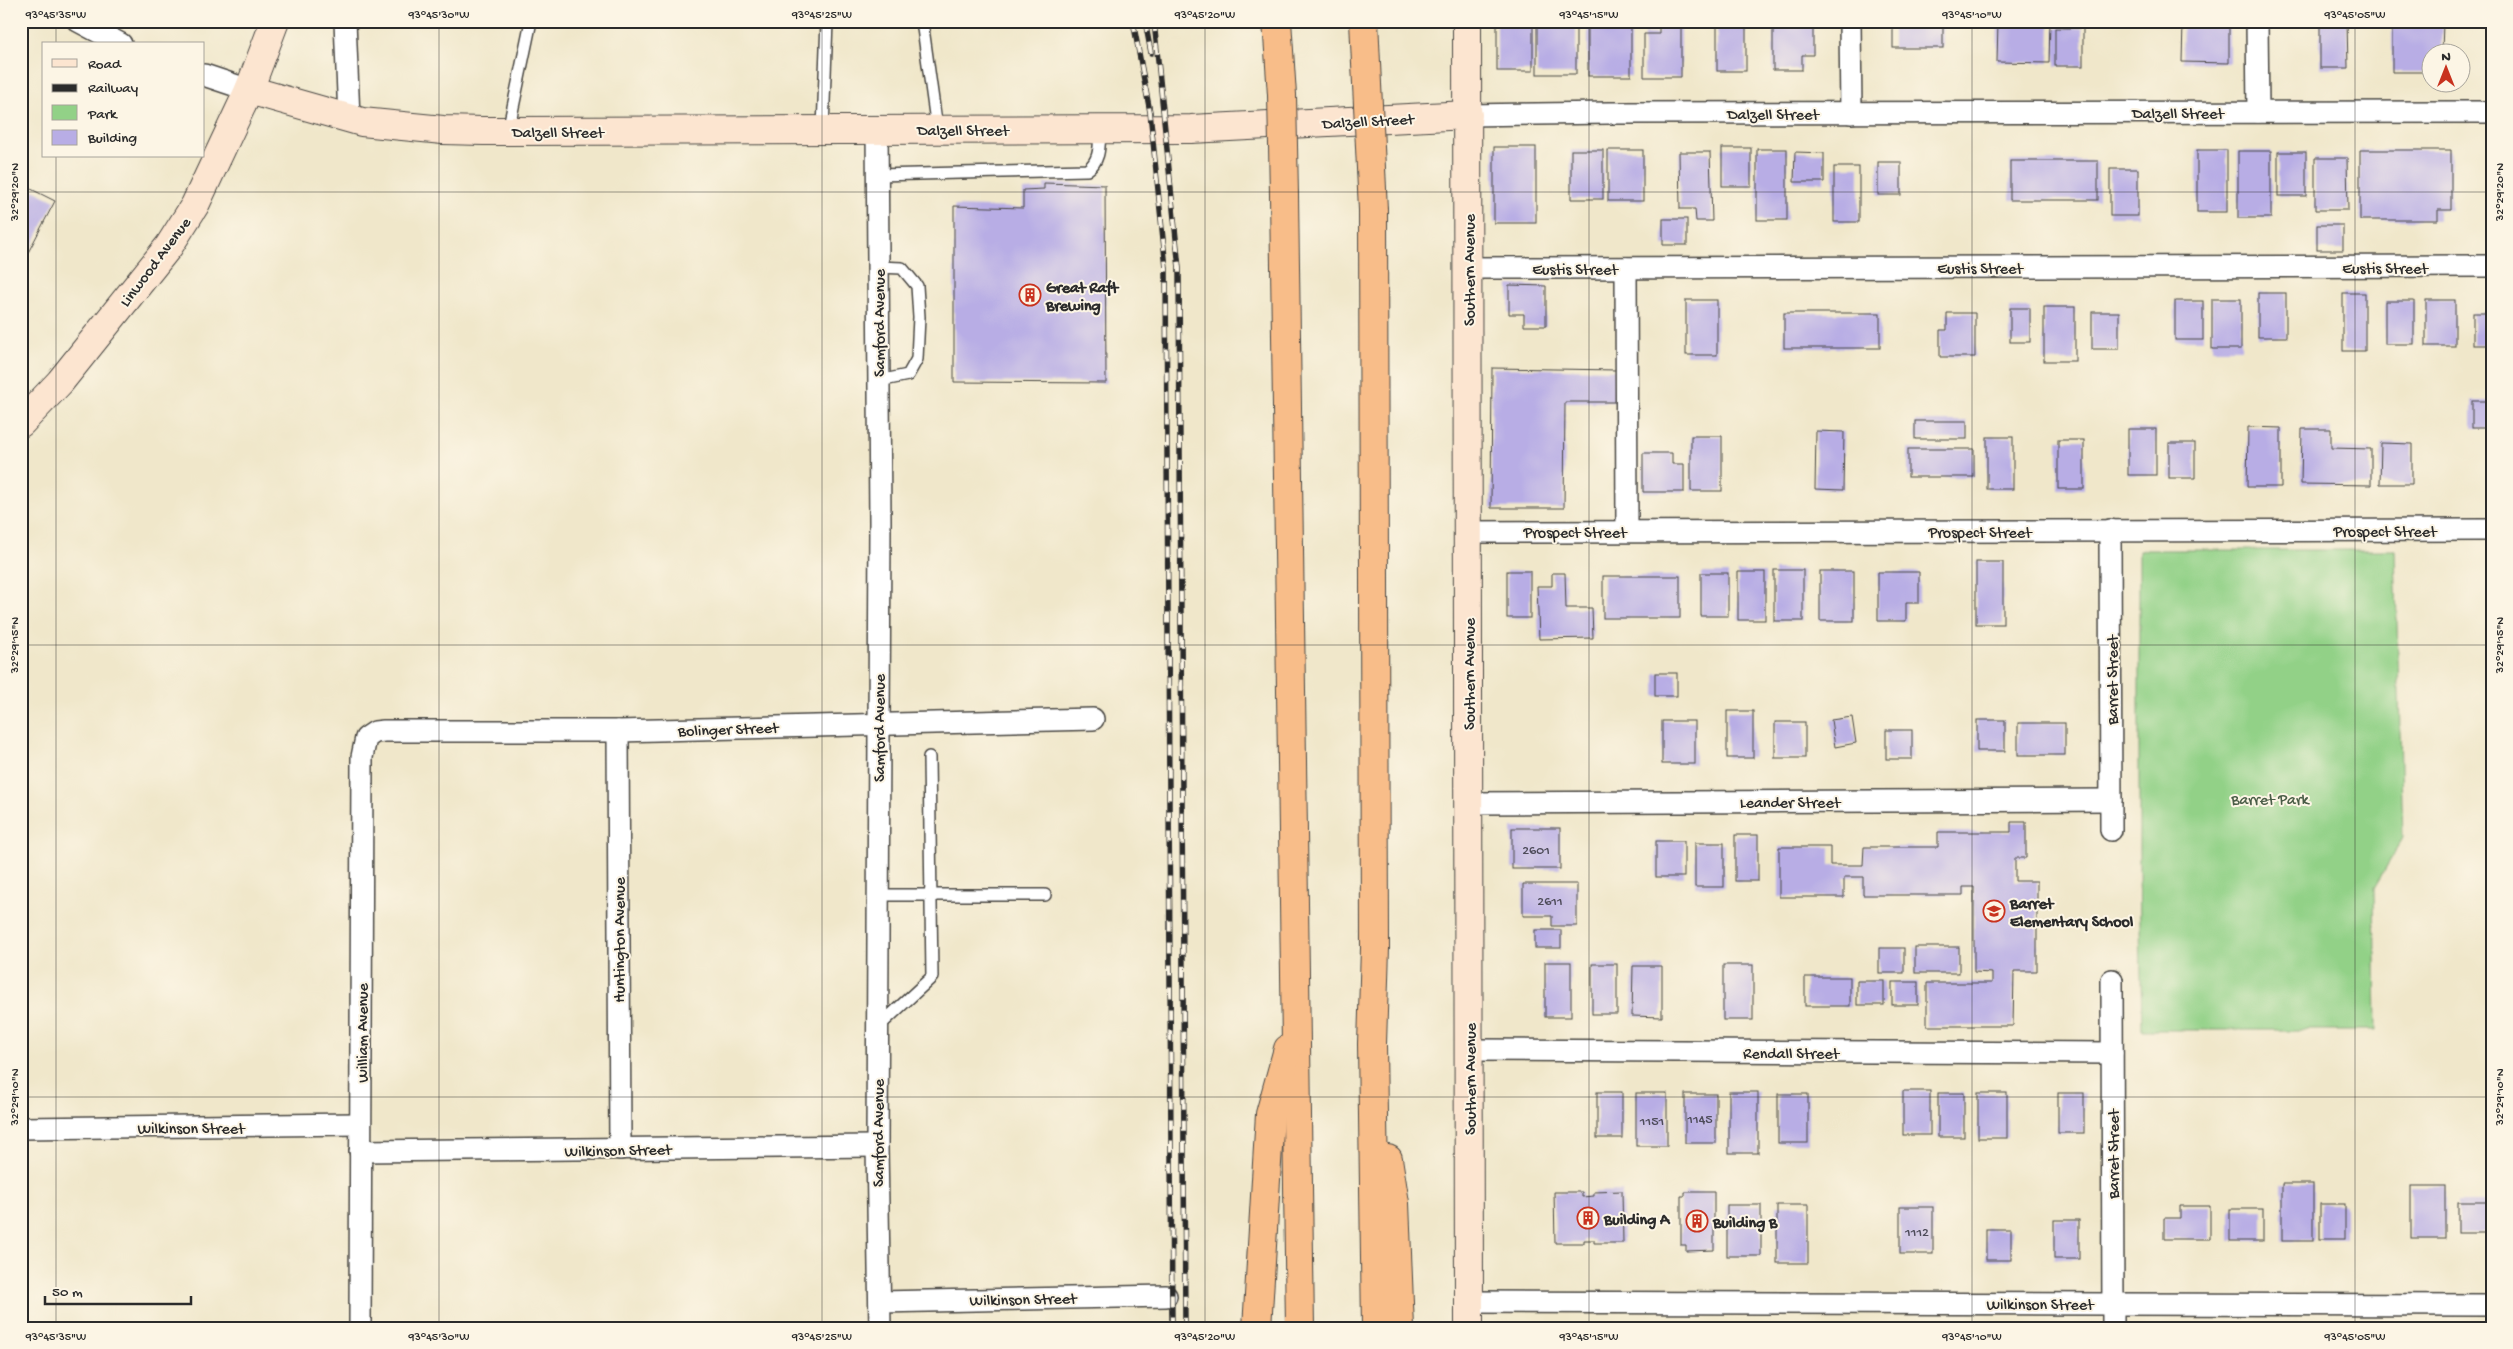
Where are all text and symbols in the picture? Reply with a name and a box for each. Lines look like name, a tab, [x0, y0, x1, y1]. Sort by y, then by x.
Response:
text: 93°45'35"W	[25, 9, 86, 23]
text: 93°45'30"W	[408, 9, 469, 23]
text: 93°45'25"W	[791, 9, 852, 23]
text: 93°45'20"W	[1174, 9, 1235, 23]
text: 93°45'15"W	[1558, 9, 1619, 23]
text: 93°45'10"W	[1941, 9, 2002, 23]
text: 93°45'05"W	[2324, 9, 2385, 23]
legend	[42, 42, 205, 158]
north arrow	[2420, 42, 2470, 92]
text: N	[2441, 49, 2451, 66]
text: Road	[88, 56, 122, 74]
text: Railway	[88, 80, 139, 98]
text: Park	[87, 106, 118, 124]
street label: Dalzell Street	[2131, 106, 2225, 125]
street label: Dalzell Street	[1726, 107, 1820, 126]
street label: Dalzell Street	[1321, 112, 1416, 135]
street label: Dalzell Street	[916, 123, 1010, 142]
street label: Dalzell Street	[511, 125, 605, 144]
text: Building	[87, 130, 137, 148]
text: 32°29'20"N	[9, 163, 23, 222]
text: 32°29'20"N	[2494, 163, 2508, 222]
street label: Southern Avenue	[1462, 213, 1481, 326]
street label: Linwood Avenue	[117, 214, 197, 312]
street label: Eustis Street	[1937, 261, 2024, 280]
street label: Eustis Street	[2342, 261, 2429, 280]
street label: Eustis Street	[1532, 262, 1619, 281]
street label: Samford Avenue	[872, 268, 891, 377]
place label: Great Raft Brewing	[1045, 279, 1119, 317]
building icon: Great Raft Brewing	[1018, 283, 1042, 307]
street label: Prospect Street	[2332, 524, 2438, 543]
street label: Prospect Street	[1522, 525, 1628, 544]
street label: Prospect Street	[1927, 525, 2033, 544]
text: 32°29'15"N	[9, 617, 23, 674]
street label: Southern Avenue	[1462, 617, 1481, 730]
text: 32°29'15"N	[2494, 617, 2508, 674]
street label: Barret Street	[2105, 634, 2124, 726]
street label: Samford Avenue	[872, 673, 891, 782]
street label: Bolinger Street	[677, 720, 780, 743]
park label: Barret Park	[2230, 792, 2311, 811]
street label: Leander Street	[1740, 795, 1842, 814]
house number: 2601	[1522, 843, 1550, 860]
street label: Huntington Avenue	[612, 877, 631, 1003]
house number: 2611	[1537, 894, 1563, 911]
place label: Barret Elementary School	[2009, 896, 2134, 933]
school or university icon: Barret Elementary School	[1982, 899, 2006, 923]
street label: William Avenue	[355, 982, 374, 1083]
street label: Southern Avenue	[1463, 1022, 1482, 1135]
street label: Rendall Street	[1743, 1046, 1840, 1065]
text: 32°29'10"N	[9, 1068, 23, 1126]
text: 32°29'10"N	[2494, 1068, 2508, 1126]
street label: Samford Avenue	[871, 1078, 890, 1187]
street label: Barret Street	[2106, 1108, 2125, 1200]
house number: 1145	[1686, 1112, 1713, 1129]
house number: 1151	[1639, 1114, 1664, 1131]
street label: Wilkinson Street	[137, 1121, 246, 1140]
street label: Wilkinson Street	[564, 1142, 673, 1163]
building icon: Building A	[1576, 1206, 1600, 1230]
building icon: Building B	[1685, 1209, 1709, 1233]
place label: Building A	[1603, 1212, 1671, 1231]
place label: Building B	[1712, 1215, 1778, 1234]
house number: 1112	[1904, 1225, 1929, 1242]
scale bar	[45, 1274, 191, 1306]
text: 50 m	[52, 1284, 83, 1302]
street label: Wilkinson Street	[969, 1291, 1078, 1312]
street label: Wilkinson Street	[1986, 1297, 2095, 1316]
text: 93°45'35"W	[25, 1331, 86, 1345]
text: 93°45'30"W	[408, 1331, 469, 1345]
text: 93°45'25"W	[791, 1331, 852, 1345]
text: 93°45'20"W	[1174, 1331, 1235, 1345]
text: 93°45'15"W	[1558, 1331, 1619, 1345]
text: 93°45'10"W	[1941, 1331, 2002, 1345]
text: 93°45'05"W	[2324, 1331, 2385, 1345]

